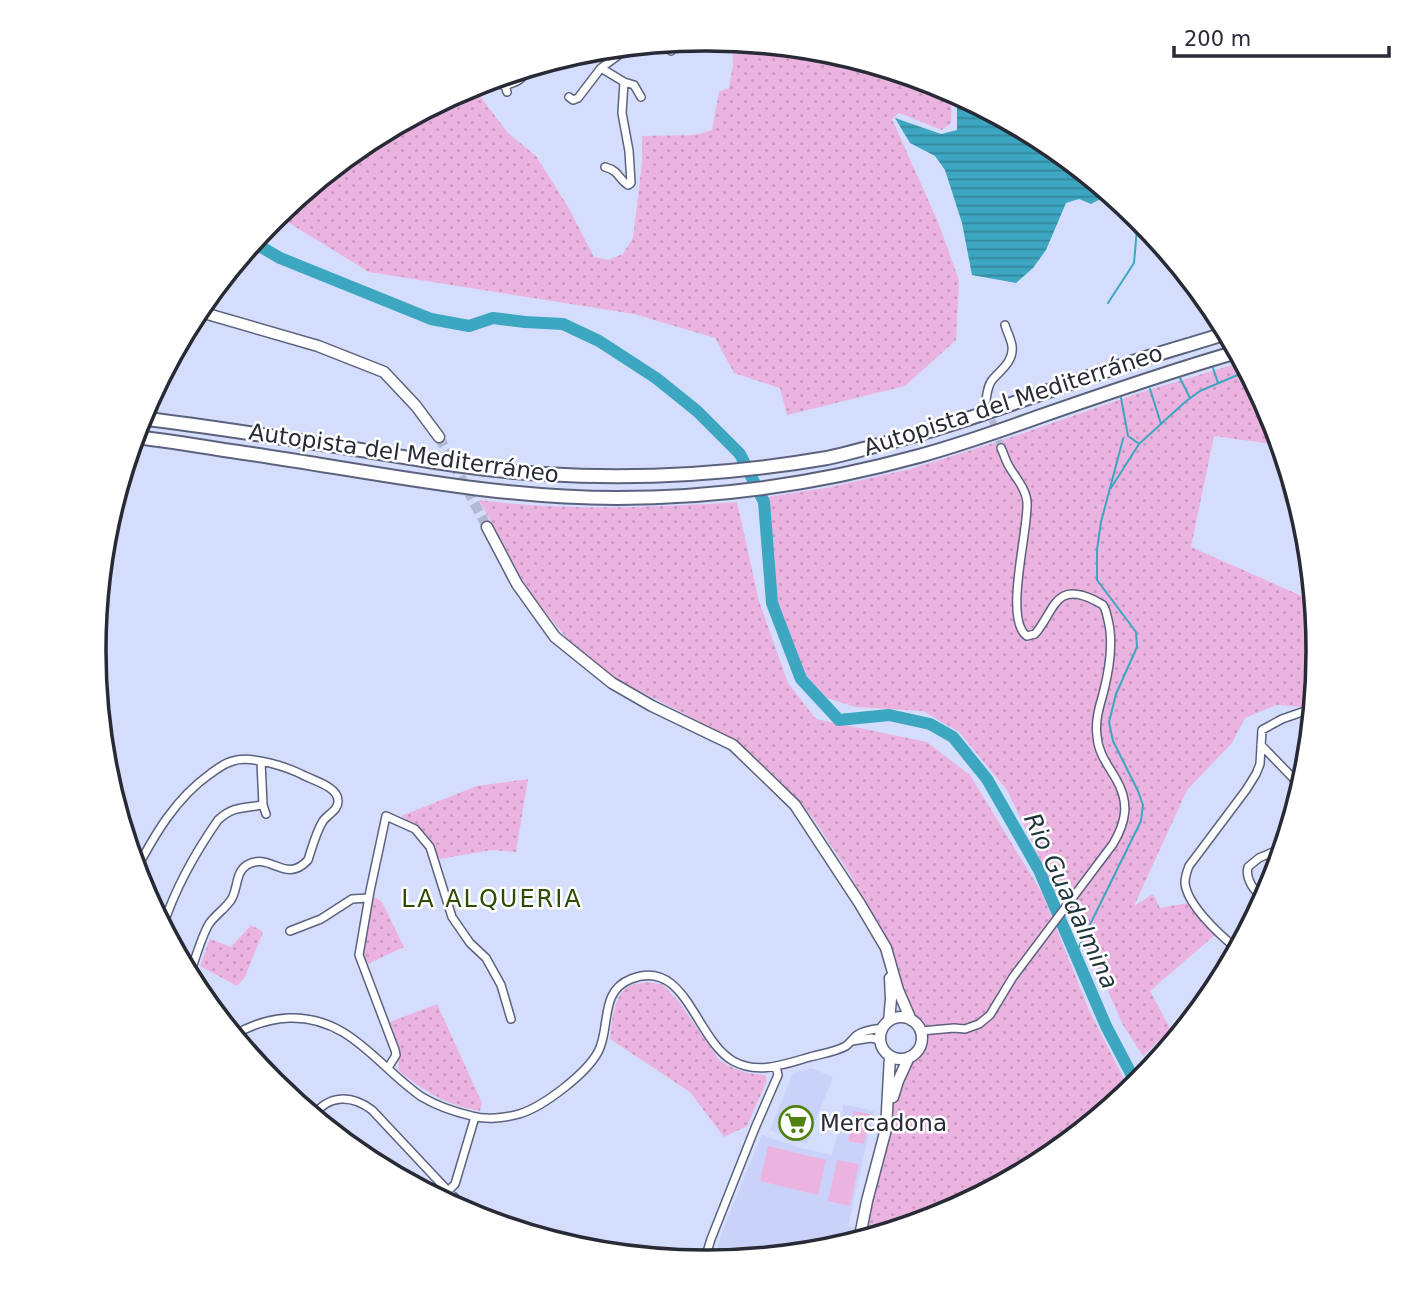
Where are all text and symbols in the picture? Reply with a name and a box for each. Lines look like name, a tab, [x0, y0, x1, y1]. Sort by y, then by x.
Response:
scale bar	[1174, 14, 1389, 58]
text: 200 m	[1184, 27, 1251, 51]
street label: Autopista del Mediterráneo	[860, 339, 1166, 461]
street label: Autopista del Mediterráneo	[247, 418, 561, 488]
water label: Rio Guadalmina	[1018, 809, 1124, 993]
district label: LA ALQUERIA	[401, 885, 583, 913]
supermarket icon: Mercadona	[777, 1104, 815, 1142]
place label: Mercadona	[820, 1110, 947, 1136]

